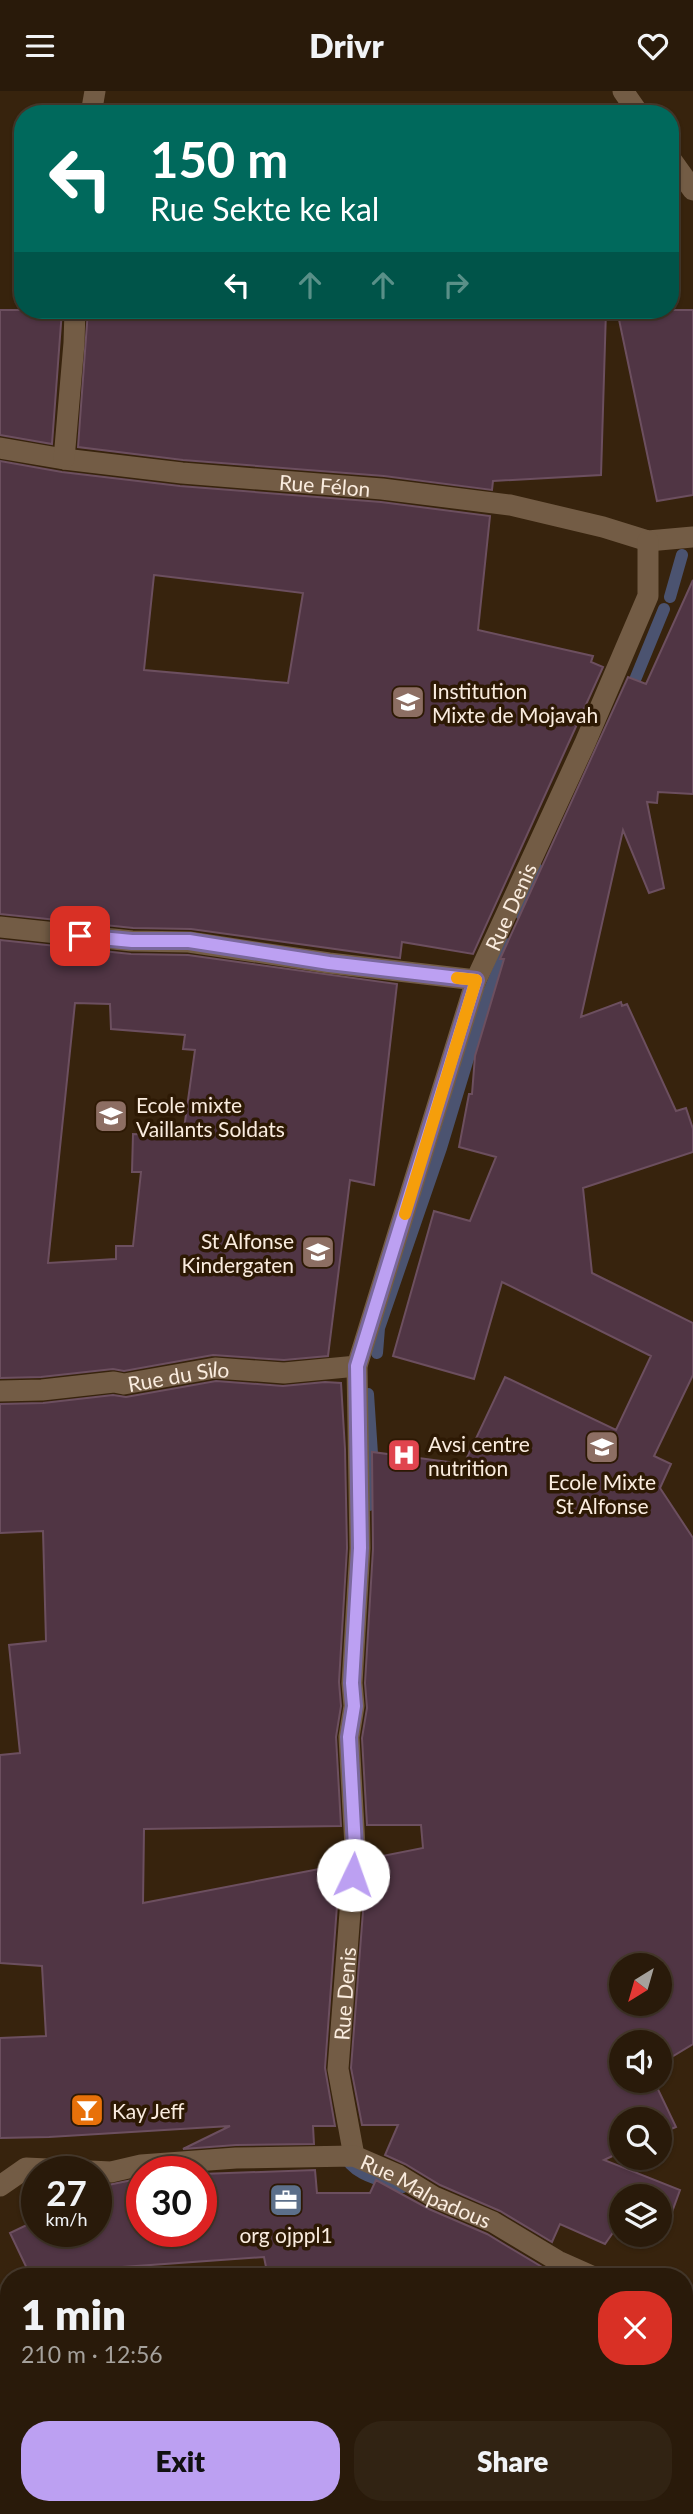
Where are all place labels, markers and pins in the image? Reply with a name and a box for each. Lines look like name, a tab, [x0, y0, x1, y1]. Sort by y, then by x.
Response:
place label: Institution Mixte de Mojavah	[432, 678, 598, 727]
school or university icon: Institution Mixte de Mojavah	[389, 683, 427, 721]
pin	[50, 906, 110, 966]
place label: Ecole mixte Vaillants Soldats	[136, 1092, 285, 1141]
school or university icon: Ecole mixte Vaillants Soldats	[92, 1097, 130, 1135]
place label: St Alfonse Kindergaten	[182, 1228, 294, 1277]
school or university icon: St Alfonse Kindergaten	[299, 1233, 337, 1271]
school or university icon: Ecole Mixte St Alfonse	[583, 1428, 621, 1466]
place label: Avsi centre nutrition	[428, 1431, 530, 1480]
hospital icon: Avsi centre nutrition	[385, 1436, 423, 1474]
place label: Ecole Mixte St Alfonse	[548, 1469, 656, 1518]
bar icon: Kay Jeff	[68, 2091, 106, 2129]
place label: Kay Jeff	[112, 2098, 185, 2123]
office icon: org ojppl1	[267, 2181, 305, 2219]
place label: org ojppl1	[239, 2222, 333, 2247]

